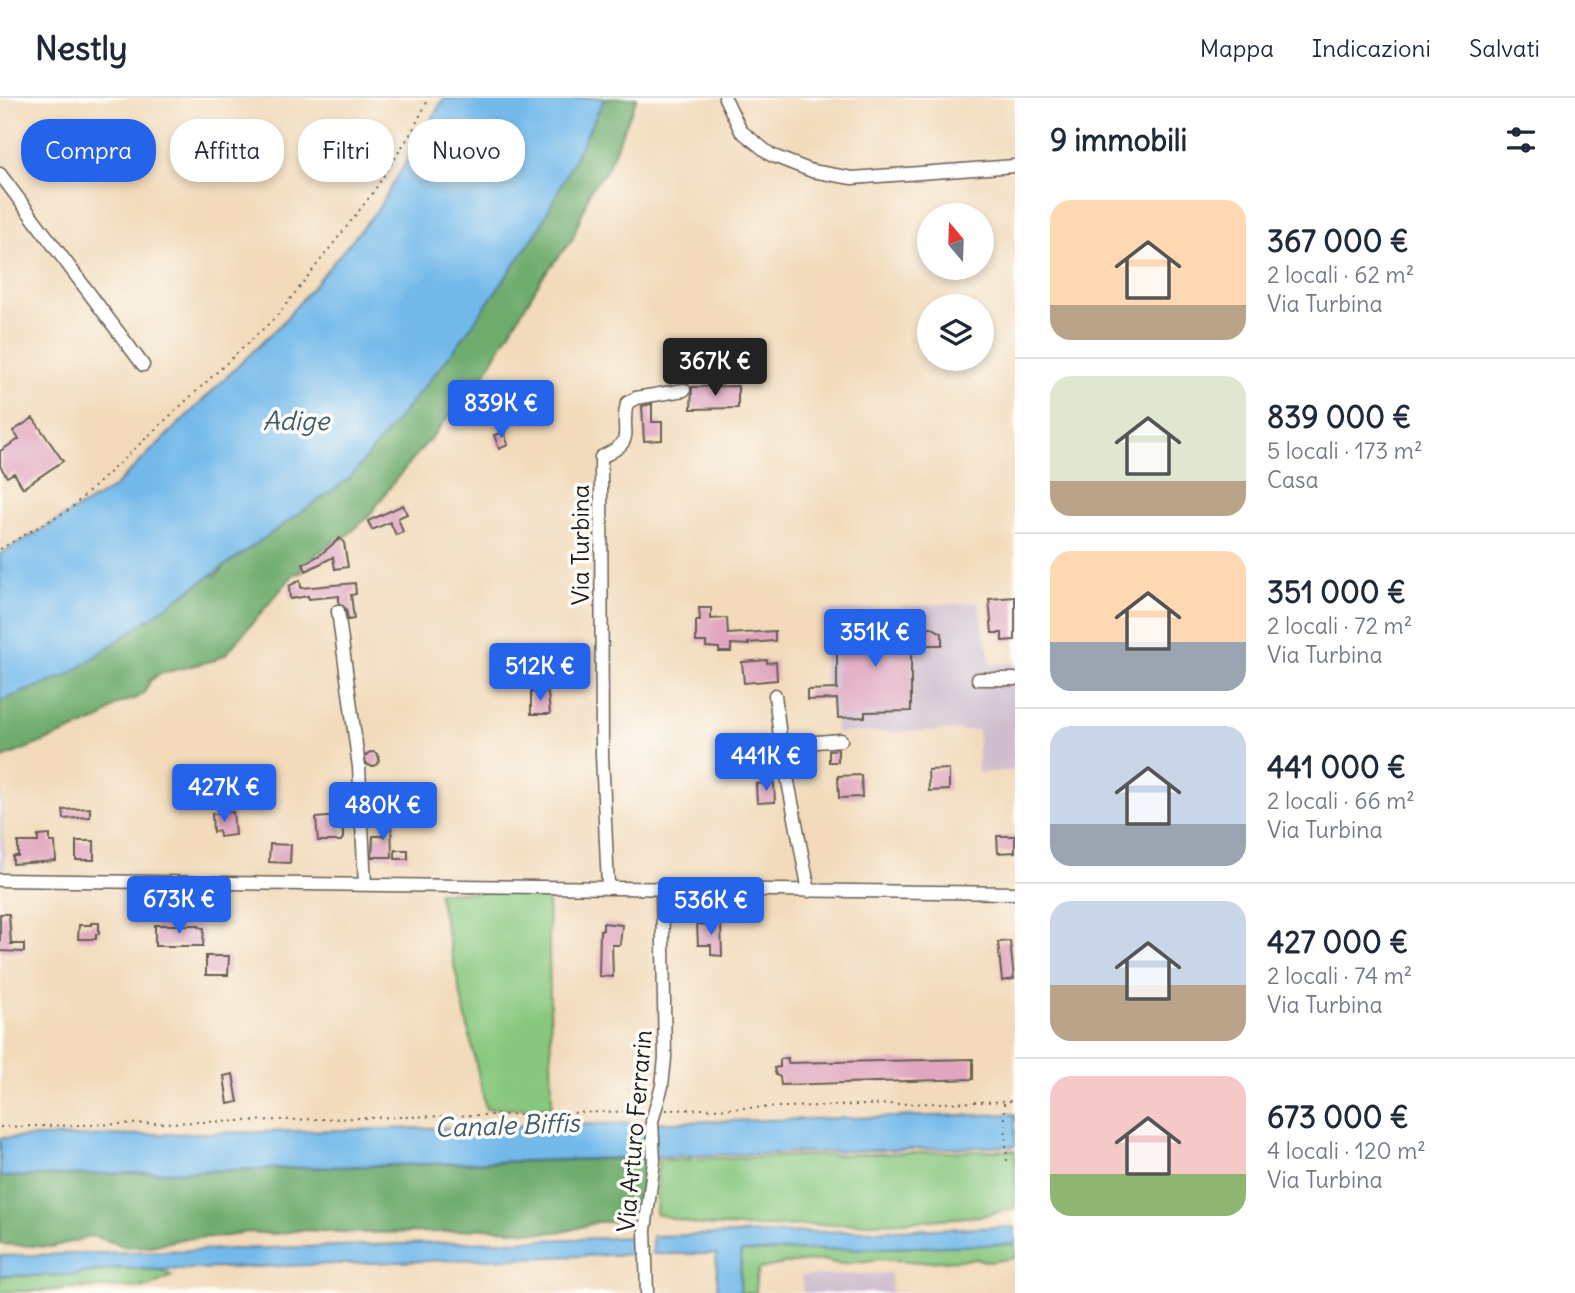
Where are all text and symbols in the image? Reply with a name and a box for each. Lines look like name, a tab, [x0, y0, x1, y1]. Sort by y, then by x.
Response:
text: Nestly	[35, 27, 128, 69]
text: Mappa	[1200, 33, 1274, 63]
text: Indicazioni	[1312, 33, 1431, 63]
text: Salvati	[1469, 33, 1540, 63]
chip: Compra	[21, 119, 156, 182]
chip: Affitta	[170, 119, 284, 182]
chip: Filtri	[298, 119, 394, 182]
chip: Nuovo	[408, 119, 525, 182]
text: 9 immobili	[1050, 121, 1187, 159]
icon: filters	[1502, 121, 1540, 159]
north arrow	[917, 203, 994, 280]
map controls	[917, 203, 994, 371]
text: 367 000 €	[1267, 222, 1409, 260]
icon: home	[1106, 228, 1190, 312]
text: 2 locali · 62 m²	[1267, 260, 1414, 289]
text: Via Turbina	[1267, 289, 1383, 318]
button: layers	[917, 294, 994, 371]
pin: 367K €	[658, 338, 772, 398]
text: 367K €	[679, 346, 751, 375]
pin: 839K €	[444, 380, 558, 440]
text: 839K €	[464, 388, 538, 417]
text: 839 000 €	[1267, 398, 1411, 436]
water label: Adige	[263, 404, 331, 437]
icon: home	[1106, 404, 1190, 488]
text: 5 locali · 173 m²	[1267, 436, 1423, 465]
text: Casa	[1267, 465, 1319, 494]
street label: Via Turbina	[565, 485, 595, 605]
text: 351 000 €	[1267, 573, 1406, 611]
icon: home	[1106, 579, 1190, 663]
pin: 351K €	[818, 610, 932, 669]
text: 2 locali · 72 m²	[1267, 611, 1412, 640]
text: 351K €	[840, 617, 910, 646]
text: Via Turbina	[1267, 640, 1383, 669]
pin: 512K €	[483, 644, 597, 703]
text: 512K €	[505, 651, 575, 680]
pin: 441K €	[709, 734, 823, 793]
text: 441K €	[731, 741, 801, 770]
text: 441 000 €	[1267, 748, 1406, 786]
icon: home	[1106, 754, 1190, 838]
pin: 427K €	[167, 764, 281, 824]
text: 427K €	[188, 772, 260, 801]
pin: 480K €	[326, 782, 440, 842]
text: 2 locali · 66 m²	[1267, 786, 1415, 815]
text: 480K €	[345, 790, 421, 819]
text: Via Turbina	[1267, 815, 1383, 844]
pin: 673K €	[122, 876, 236, 936]
pin: 536K €	[654, 878, 768, 937]
text: 673K €	[143, 884, 215, 913]
text: 536K €	[674, 885, 748, 914]
text: 427 000 €	[1267, 923, 1408, 961]
icon: home	[1106, 929, 1190, 1013]
text: 2 locali · 74 m²	[1267, 961, 1412, 990]
text: Via Turbina	[1267, 990, 1383, 1019]
street label: Via Arturo Ferrarin	[610, 1028, 658, 1234]
text: 673 000 €	[1267, 1098, 1409, 1136]
icon: home	[1106, 1104, 1190, 1188]
water label: Canale Biffis	[434, 1106, 582, 1144]
text: 4 locali · 120 m²	[1267, 1136, 1426, 1165]
text: Via Turbina	[1267, 1165, 1383, 1194]

